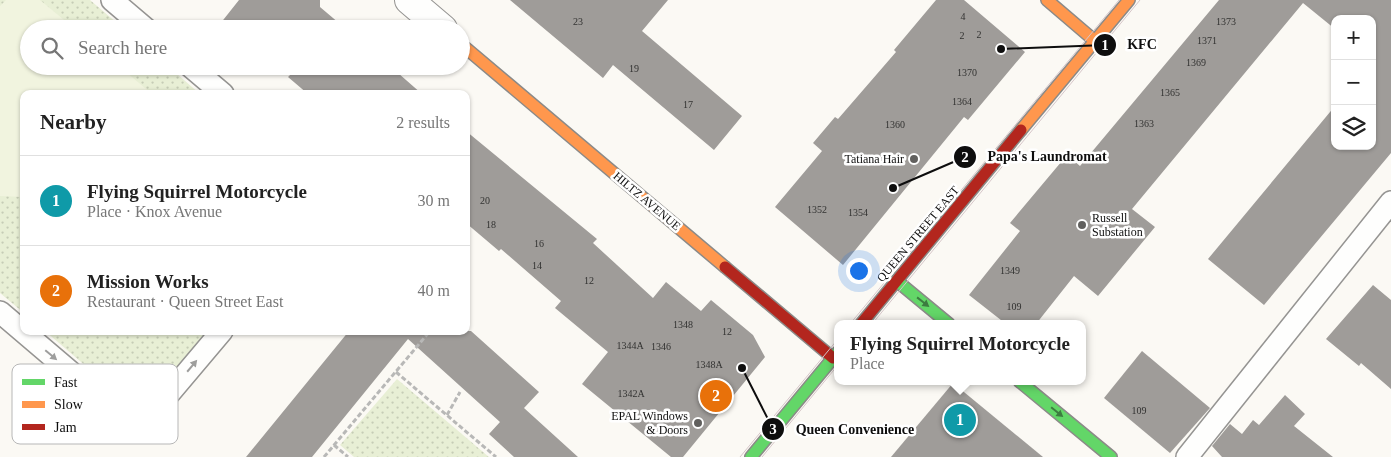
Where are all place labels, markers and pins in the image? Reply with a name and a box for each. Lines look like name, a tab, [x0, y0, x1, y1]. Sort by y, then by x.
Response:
callout: KFC	[1093, 30, 1167, 59]
callout: Papa's Laundromat	[953, 142, 1117, 171]
place label: Tatiana Hair	[845, 152, 904, 166]
marker: Tatiana Hair	[908, 153, 920, 165]
place label: Russell Substation	[1092, 211, 1143, 239]
marker: Russell Substation	[1076, 219, 1088, 231]
pin: 2	[700, 377, 732, 415]
pin: 1	[944, 401, 976, 439]
place label: EPAL Windows & Doors	[611, 409, 688, 437]
callout: Queen Convenience	[761, 415, 924, 444]
marker: EPAL Windows & Doors	[692, 417, 704, 429]

